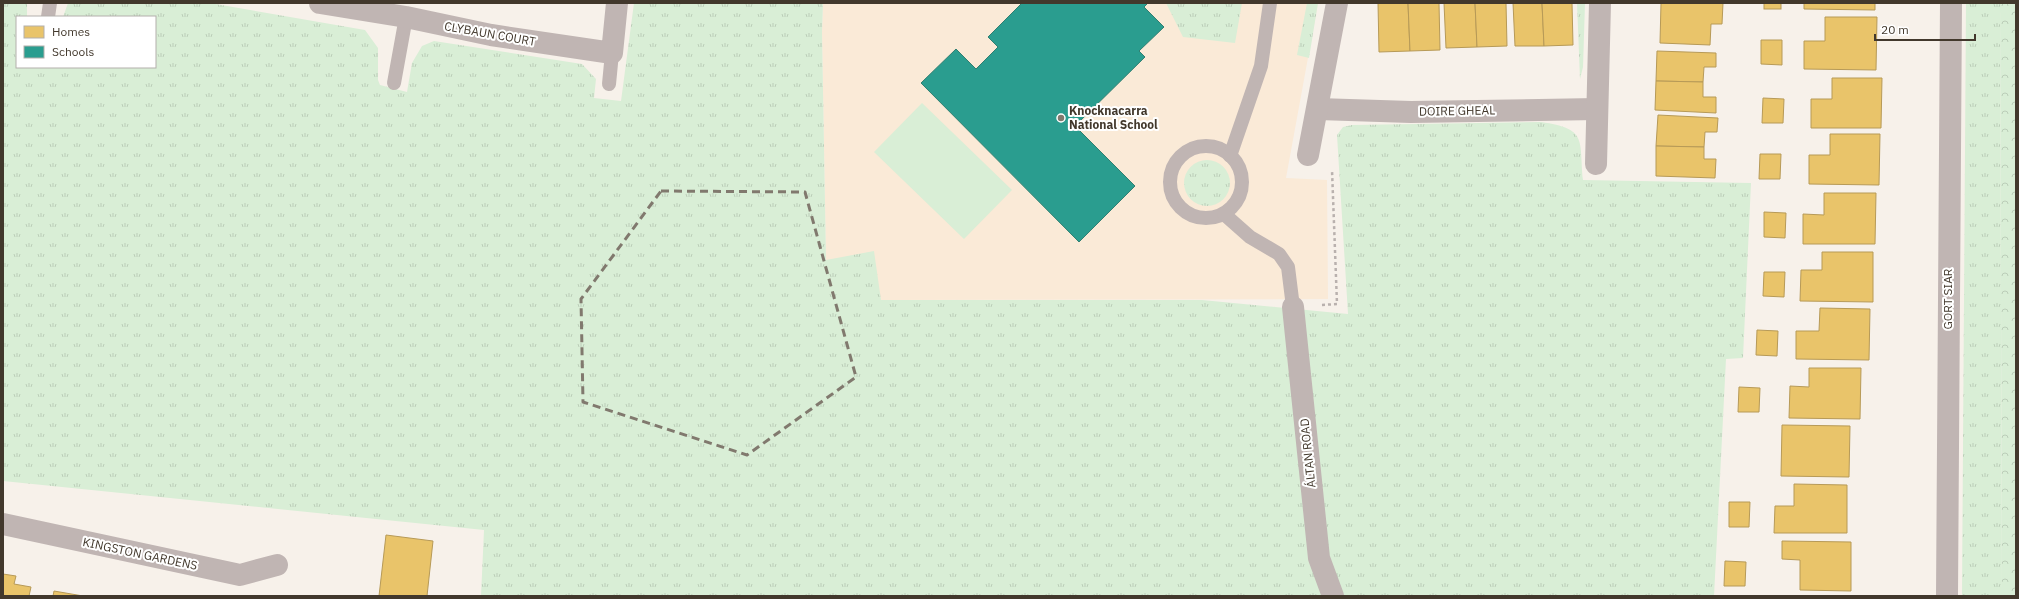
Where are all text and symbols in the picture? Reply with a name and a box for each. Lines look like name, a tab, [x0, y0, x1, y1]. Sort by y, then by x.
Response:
legend	[16, 16, 156, 68]
scale bar	[1875, 16, 1975, 42]
street label: CLYBAUN COURT	[443, 18, 537, 49]
text: 20 m	[1881, 22, 1909, 37]
text: Homes	[52, 24, 90, 39]
text: Schools	[52, 44, 95, 59]
street label: DOIRE GHEAL	[1419, 102, 1495, 119]
place label: Knocknacarra National School	[1069, 103, 1158, 132]
marker: Knocknacarra National School	[1056, 113, 1066, 123]
street label: GORT SIAR	[1940, 268, 1955, 330]
street label: ÁLTAN ROAD	[1296, 418, 1319, 488]
street label: KINGSTON GARDENS	[81, 534, 199, 573]

